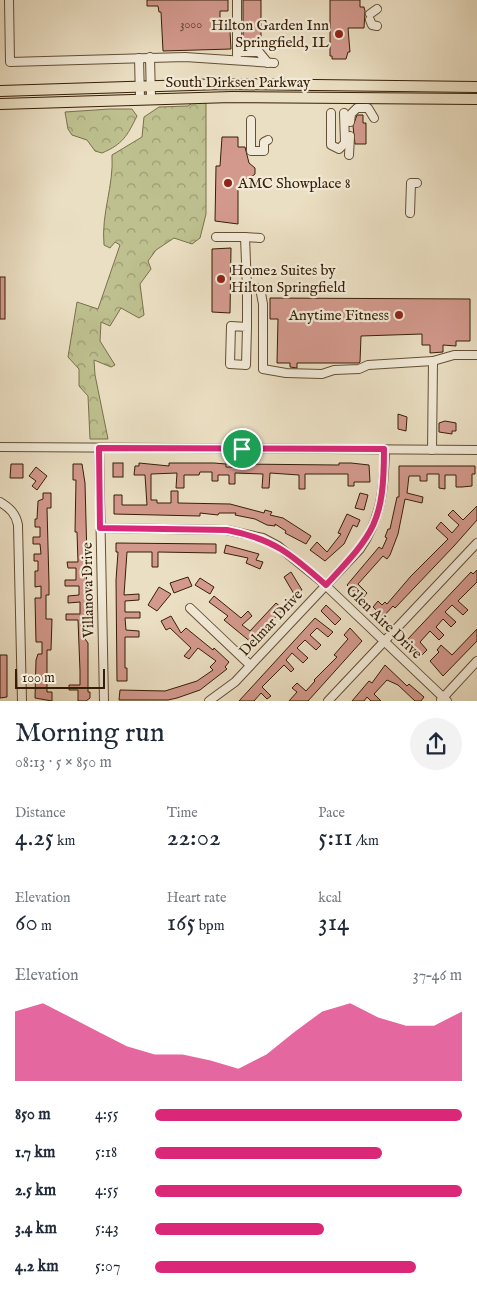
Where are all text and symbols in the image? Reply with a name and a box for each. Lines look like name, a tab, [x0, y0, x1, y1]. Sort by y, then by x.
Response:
place label: Hilton Garden Inn Springfield, IL	[211, 16, 329, 52]
house number: 3000	[180, 17, 202, 32]
marker: Hilton Garden Inn Springfield, IL	[333, 28, 345, 40]
street label: South Dirksen Parkway	[166, 73, 311, 92]
place label: AMC Showplace 8	[237, 174, 351, 193]
marker: AMC Showplace 8	[222, 177, 234, 189]
place label: Home2 Suites by Hilton Springfield	[231, 261, 347, 297]
marker: Home2 Suites by Hilton Springfield	[215, 273, 227, 285]
place label: Anytime Fitness	[288, 306, 389, 325]
marker: Anytime Fitness	[393, 309, 405, 321]
pin	[221, 428, 263, 470]
icon: arrive	[228, 435, 256, 463]
street label: Villanova Drive	[78, 542, 98, 639]
street label: Glen Aire Drive	[342, 581, 426, 663]
street label: Delmar Drive	[235, 585, 307, 660]
scale bar	[15, 666, 105, 689]
text: 100 m	[22, 669, 55, 687]
text: Morning run	[15, 716, 165, 751]
button: share	[410, 718, 462, 770]
text: 08:13 · 5 × 850 m	[15, 753, 112, 773]
text: Distance	[15, 804, 66, 822]
text: Time	[167, 804, 198, 822]
text: Pace	[318, 804, 345, 822]
text: 4.25	[15, 822, 54, 854]
text: 22:02	[167, 822, 221, 854]
text: 5:11	[318, 822, 353, 854]
text: km	[54, 832, 75, 850]
text: /km	[353, 832, 379, 850]
text: Elevation	[15, 889, 71, 907]
text: Heart rate	[167, 889, 226, 907]
text: kcal	[318, 889, 342, 907]
text: 60	[15, 907, 38, 939]
text: 165	[167, 907, 196, 939]
text: 314	[318, 907, 349, 939]
text: m	[38, 917, 52, 935]
text: bpm	[196, 917, 224, 935]
text: Elevation	[15, 966, 78, 986]
text: 37–46 m	[413, 966, 462, 986]
text: 850 m	[15, 1105, 51, 1125]
text: 4:55	[95, 1105, 119, 1125]
text: 1.7 km	[15, 1143, 55, 1163]
text: 5:18	[95, 1143, 117, 1163]
text: 2.5 km	[15, 1181, 56, 1201]
text: 4:55	[95, 1181, 119, 1201]
text: 3.4 km	[15, 1219, 57, 1239]
text: 5:43	[95, 1219, 119, 1239]
text: 4.2 km	[15, 1257, 59, 1277]
text: 5:07	[95, 1257, 120, 1277]

